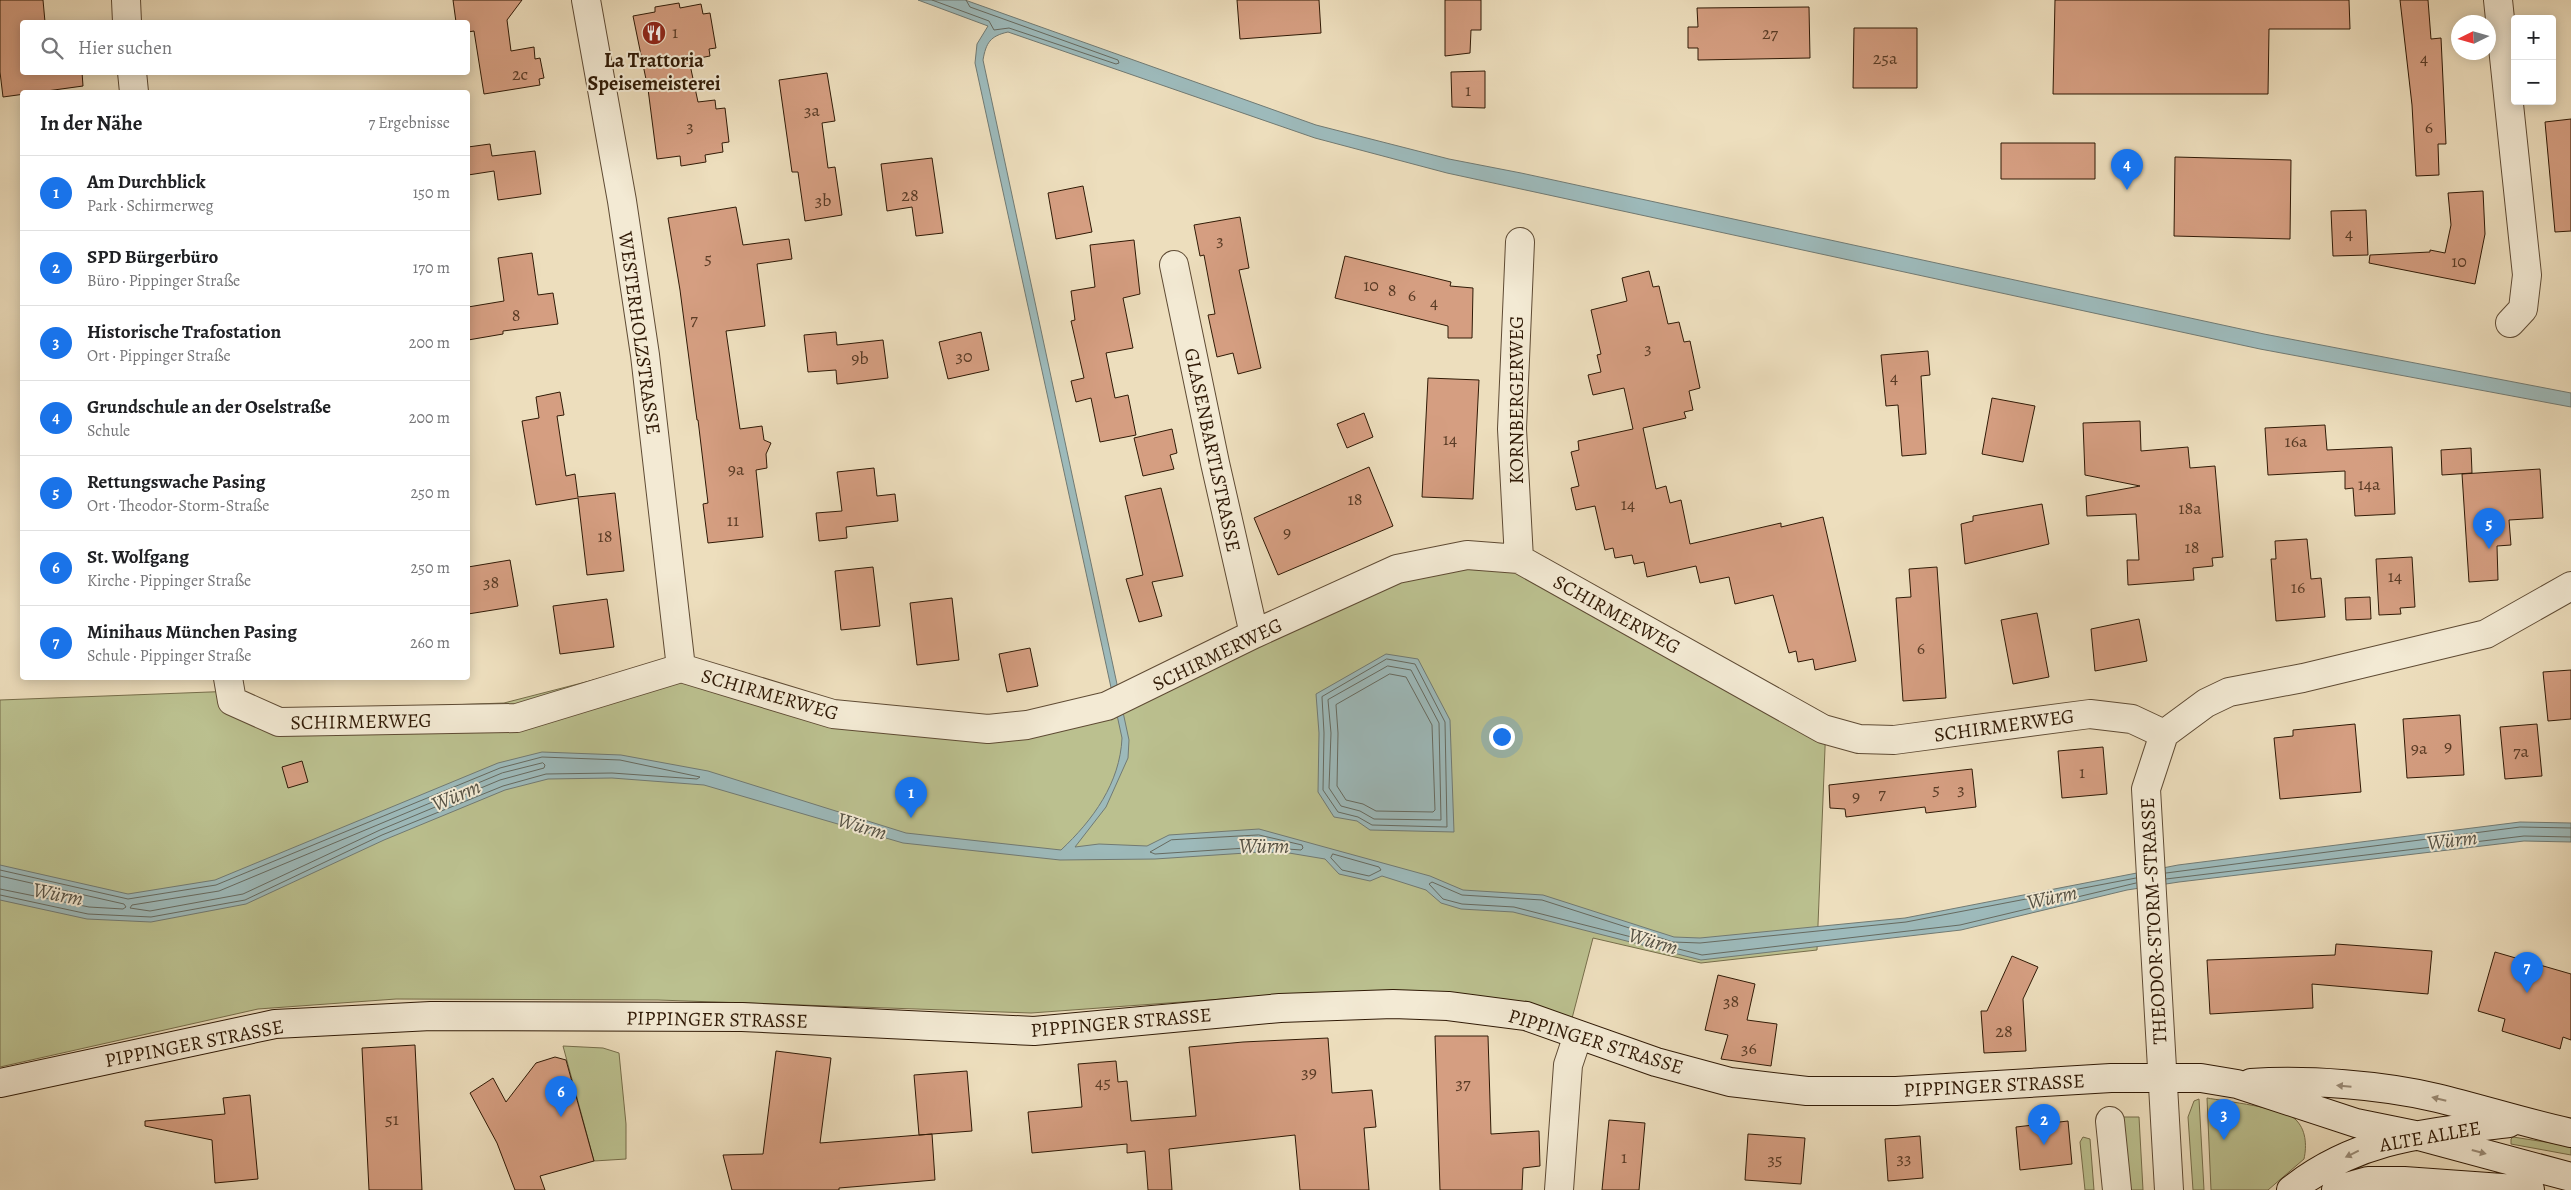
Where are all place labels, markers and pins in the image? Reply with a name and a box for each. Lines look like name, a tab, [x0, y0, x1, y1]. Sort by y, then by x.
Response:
restaurant icon: La Trattoria Speisemeisterei	[641, 20, 667, 46]
place label: La Trattoria Speisemeisterei	[588, 47, 721, 97]
pin: 4	[2111, 149, 2143, 190]
pin: 5	[2473, 508, 2505, 549]
pin: 1	[895, 777, 927, 818]
pin: 7	[2511, 952, 2543, 993]
pin: 6	[545, 1076, 577, 1117]
pin: 3	[2208, 1099, 2240, 1140]
pin: 2	[2028, 1104, 2060, 1145]

